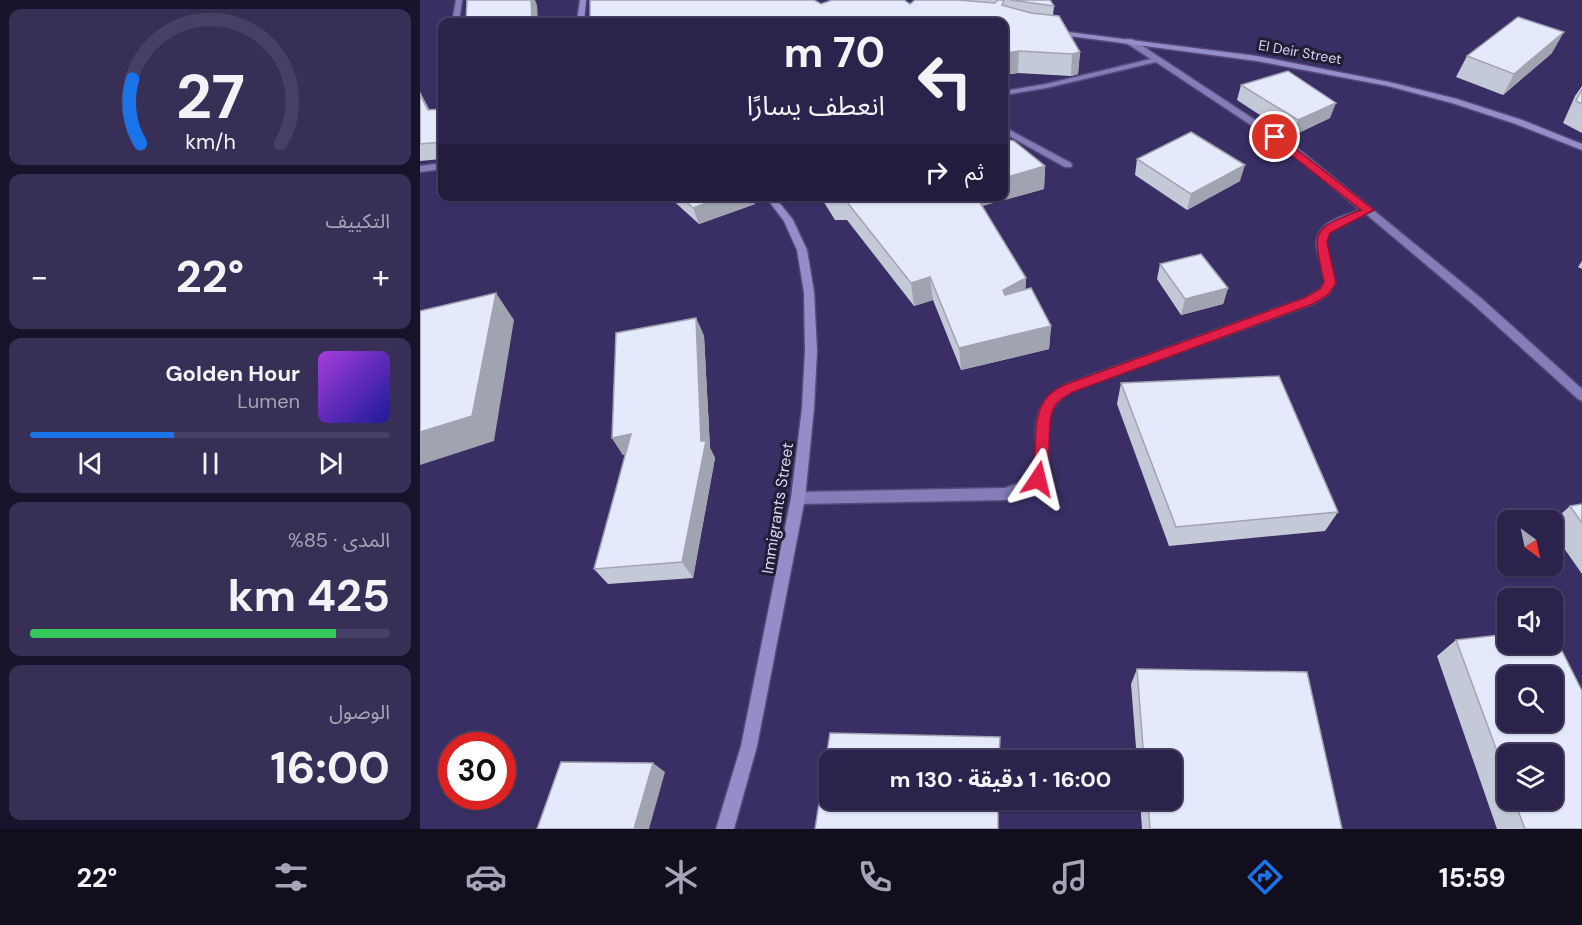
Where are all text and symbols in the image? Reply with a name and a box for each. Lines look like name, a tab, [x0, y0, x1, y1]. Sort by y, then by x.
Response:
text: 70 m	[784, 25, 885, 80]
street label: El Deir Street	[1257, 36, 1343, 68]
icon: left	[906, 42, 984, 120]
text: 27	[175, 56, 245, 137]
text: انعطف يسارًا	[747, 88, 885, 123]
pin	[1249, 111, 1300, 162]
icon: arrive	[1258, 120, 1291, 153]
text: km/h	[185, 128, 235, 156]
icon: right	[920, 156, 953, 189]
text: ثم	[965, 158, 984, 187]
text: التكييف	[326, 208, 390, 234]
text: 22°	[176, 247, 244, 306]
text: −	[30, 255, 48, 298]
text: +	[372, 255, 390, 298]
text: Golden Hour	[166, 359, 300, 388]
text: Lumen	[237, 388, 300, 414]
street label: Immigrants Street	[757, 441, 798, 575]
icon: previous	[74, 447, 107, 480]
icon: pause	[194, 447, 227, 480]
icon: next	[314, 447, 347, 480]
position arrow	[1006, 447, 1070, 511]
north arrow	[1497, 510, 1563, 576]
map controls	[1497, 510, 1563, 810]
text: المدى · 85%	[288, 527, 390, 553]
text: 425 km	[228, 566, 390, 625]
button: sound	[1497, 588, 1563, 654]
button: search	[1497, 666, 1563, 732]
text: الوصول	[329, 699, 390, 725]
speed limit sign: 30	[438, 732, 516, 810]
text: 16:00	[270, 738, 390, 797]
button: layers	[1497, 744, 1563, 810]
text: 16:00 · 1 دقيقة · 130 m	[890, 765, 1111, 794]
icon: filters	[270, 856, 312, 898]
icon: car	[465, 856, 507, 898]
icon: climate	[660, 856, 702, 898]
icon: phone	[854, 856, 896, 898]
icon: music	[1049, 856, 1091, 898]
icon: directions	[1244, 856, 1286, 898]
text: 22°	[76, 860, 117, 895]
text: 15:59	[1439, 860, 1506, 895]

